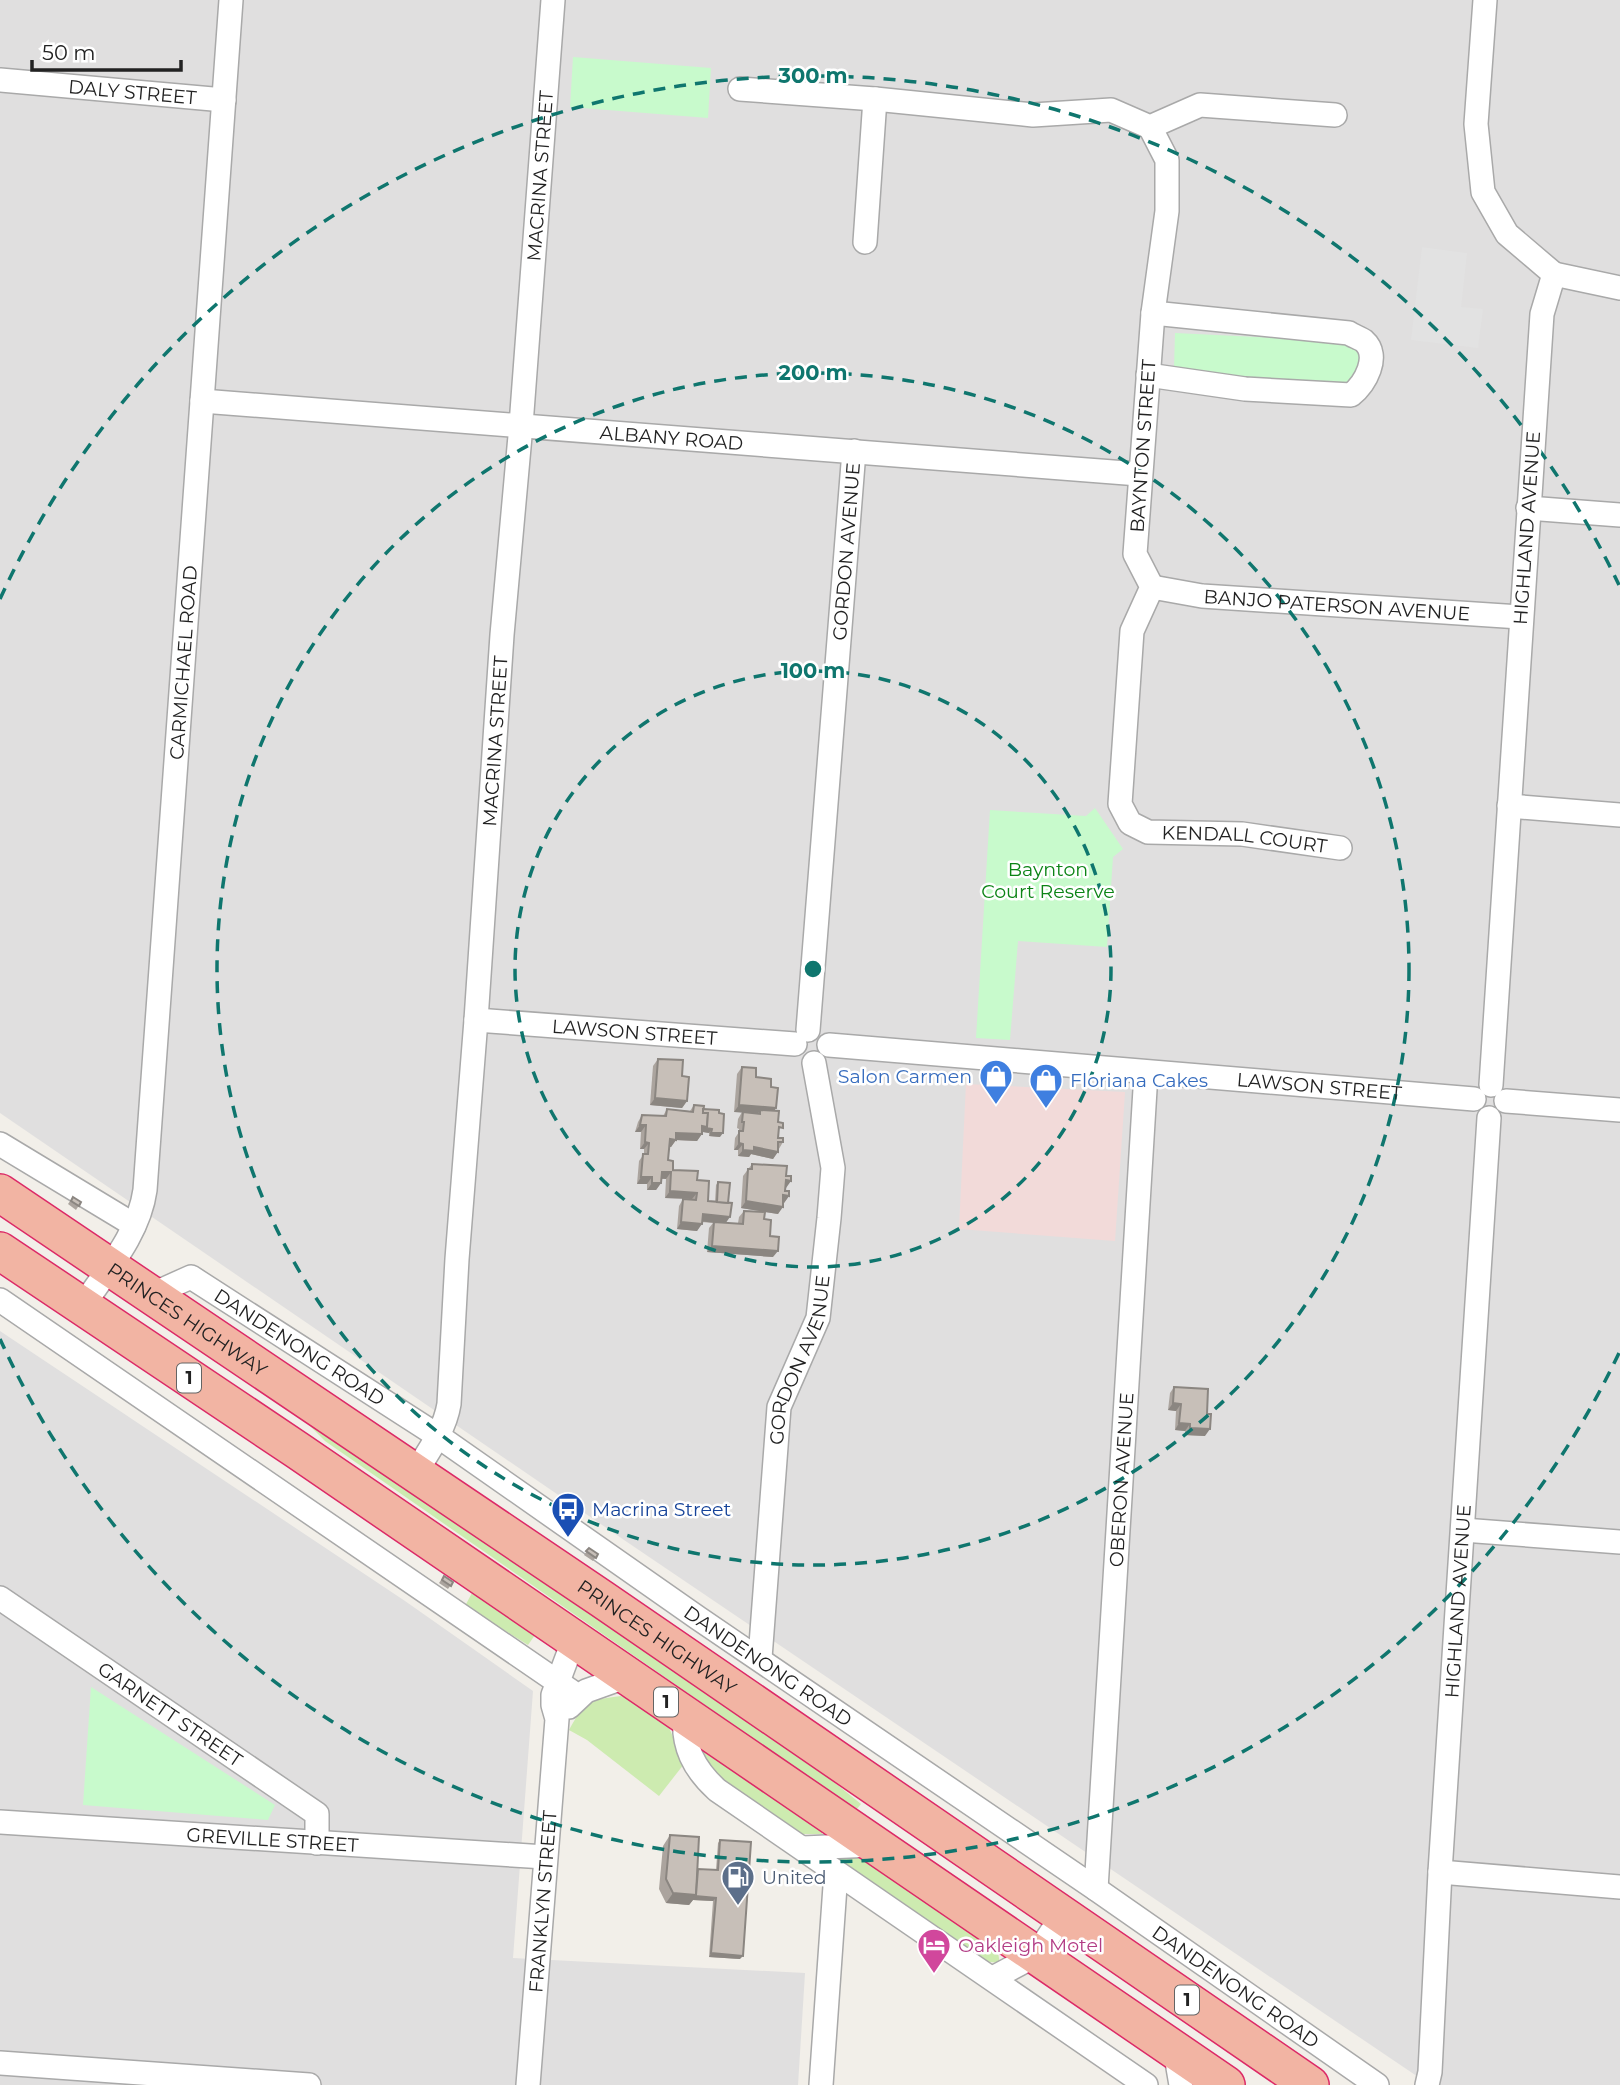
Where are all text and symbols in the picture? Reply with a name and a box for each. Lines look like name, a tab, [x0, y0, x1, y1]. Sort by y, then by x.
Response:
scale bar	[32, 28, 180, 72]
text: 50 m	[42, 40, 96, 65]
text: 300 m	[778, 63, 847, 88]
street label: DALY STREET	[67, 75, 198, 109]
street label: MACRINA STREET	[522, 90, 558, 262]
street label: BAYNTON STREET	[1125, 358, 1161, 533]
text: 200 m	[779, 360, 847, 385]
street label: ALBANY ROAD	[599, 421, 744, 455]
street label: HIGHLAND AVENUE	[1509, 430, 1545, 626]
street label: GORDON AVENUE	[827, 462, 865, 641]
street label: CARMICHAEL ROAD	[165, 565, 202, 760]
street label: BANJO PATERSON AVENUE	[1203, 585, 1471, 625]
street label: MACRINA STREET	[478, 655, 512, 827]
text: 100 m	[781, 658, 845, 683]
street label: KENDALL COURT	[1161, 821, 1329, 858]
park label: Baynton Court Reserve	[981, 858, 1115, 903]
centre of rings	[801, 957, 825, 981]
street label: LAWSON STREET	[551, 1014, 718, 1050]
shop icon: Salon Carmen	[977, 1057, 1015, 1106]
shop icon: Floriana Cakes	[1027, 1061, 1065, 1110]
place label: Salon Carmen	[838, 1065, 972, 1088]
street label: LAWSON STREET	[1236, 1068, 1403, 1104]
place label: Floriana Cakes	[1070, 1069, 1208, 1092]
street label: PRINCES HIGHWAY	[103, 1257, 272, 1382]
street label: GORDON AVENUE	[765, 1274, 834, 1446]
street label: DANDENONG ROAD	[210, 1284, 389, 1410]
road number: 1	[177, 1364, 201, 1392]
street label: OBERON AVENUE	[1104, 1392, 1138, 1568]
bus stop icon: Macrina Street	[549, 1490, 587, 1539]
place label: Macrina Street	[592, 1498, 731, 1521]
street label: HIGHLAND AVENUE	[1440, 1504, 1475, 1699]
street label: PRINCES HIGHWAY	[573, 1574, 742, 1700]
street label: DANDENONG ROAD	[680, 1600, 857, 1731]
street label: GARNETT STREET	[94, 1657, 247, 1771]
road number: 1	[654, 1688, 678, 1716]
street label: FRANKLYN STREET	[524, 1809, 561, 1994]
street label: GREVILLE STREET	[186, 1822, 359, 1857]
fuel station icon: United	[719, 1858, 757, 1907]
place label: United	[762, 1866, 827, 1889]
street label: DANDENONG ROAD	[1148, 1920, 1324, 2053]
hotel icon: Oakleigh Motel	[915, 1926, 953, 1975]
place label: Oakleigh Motel	[958, 1934, 1103, 1957]
road number: 1	[1175, 1986, 1199, 2014]

